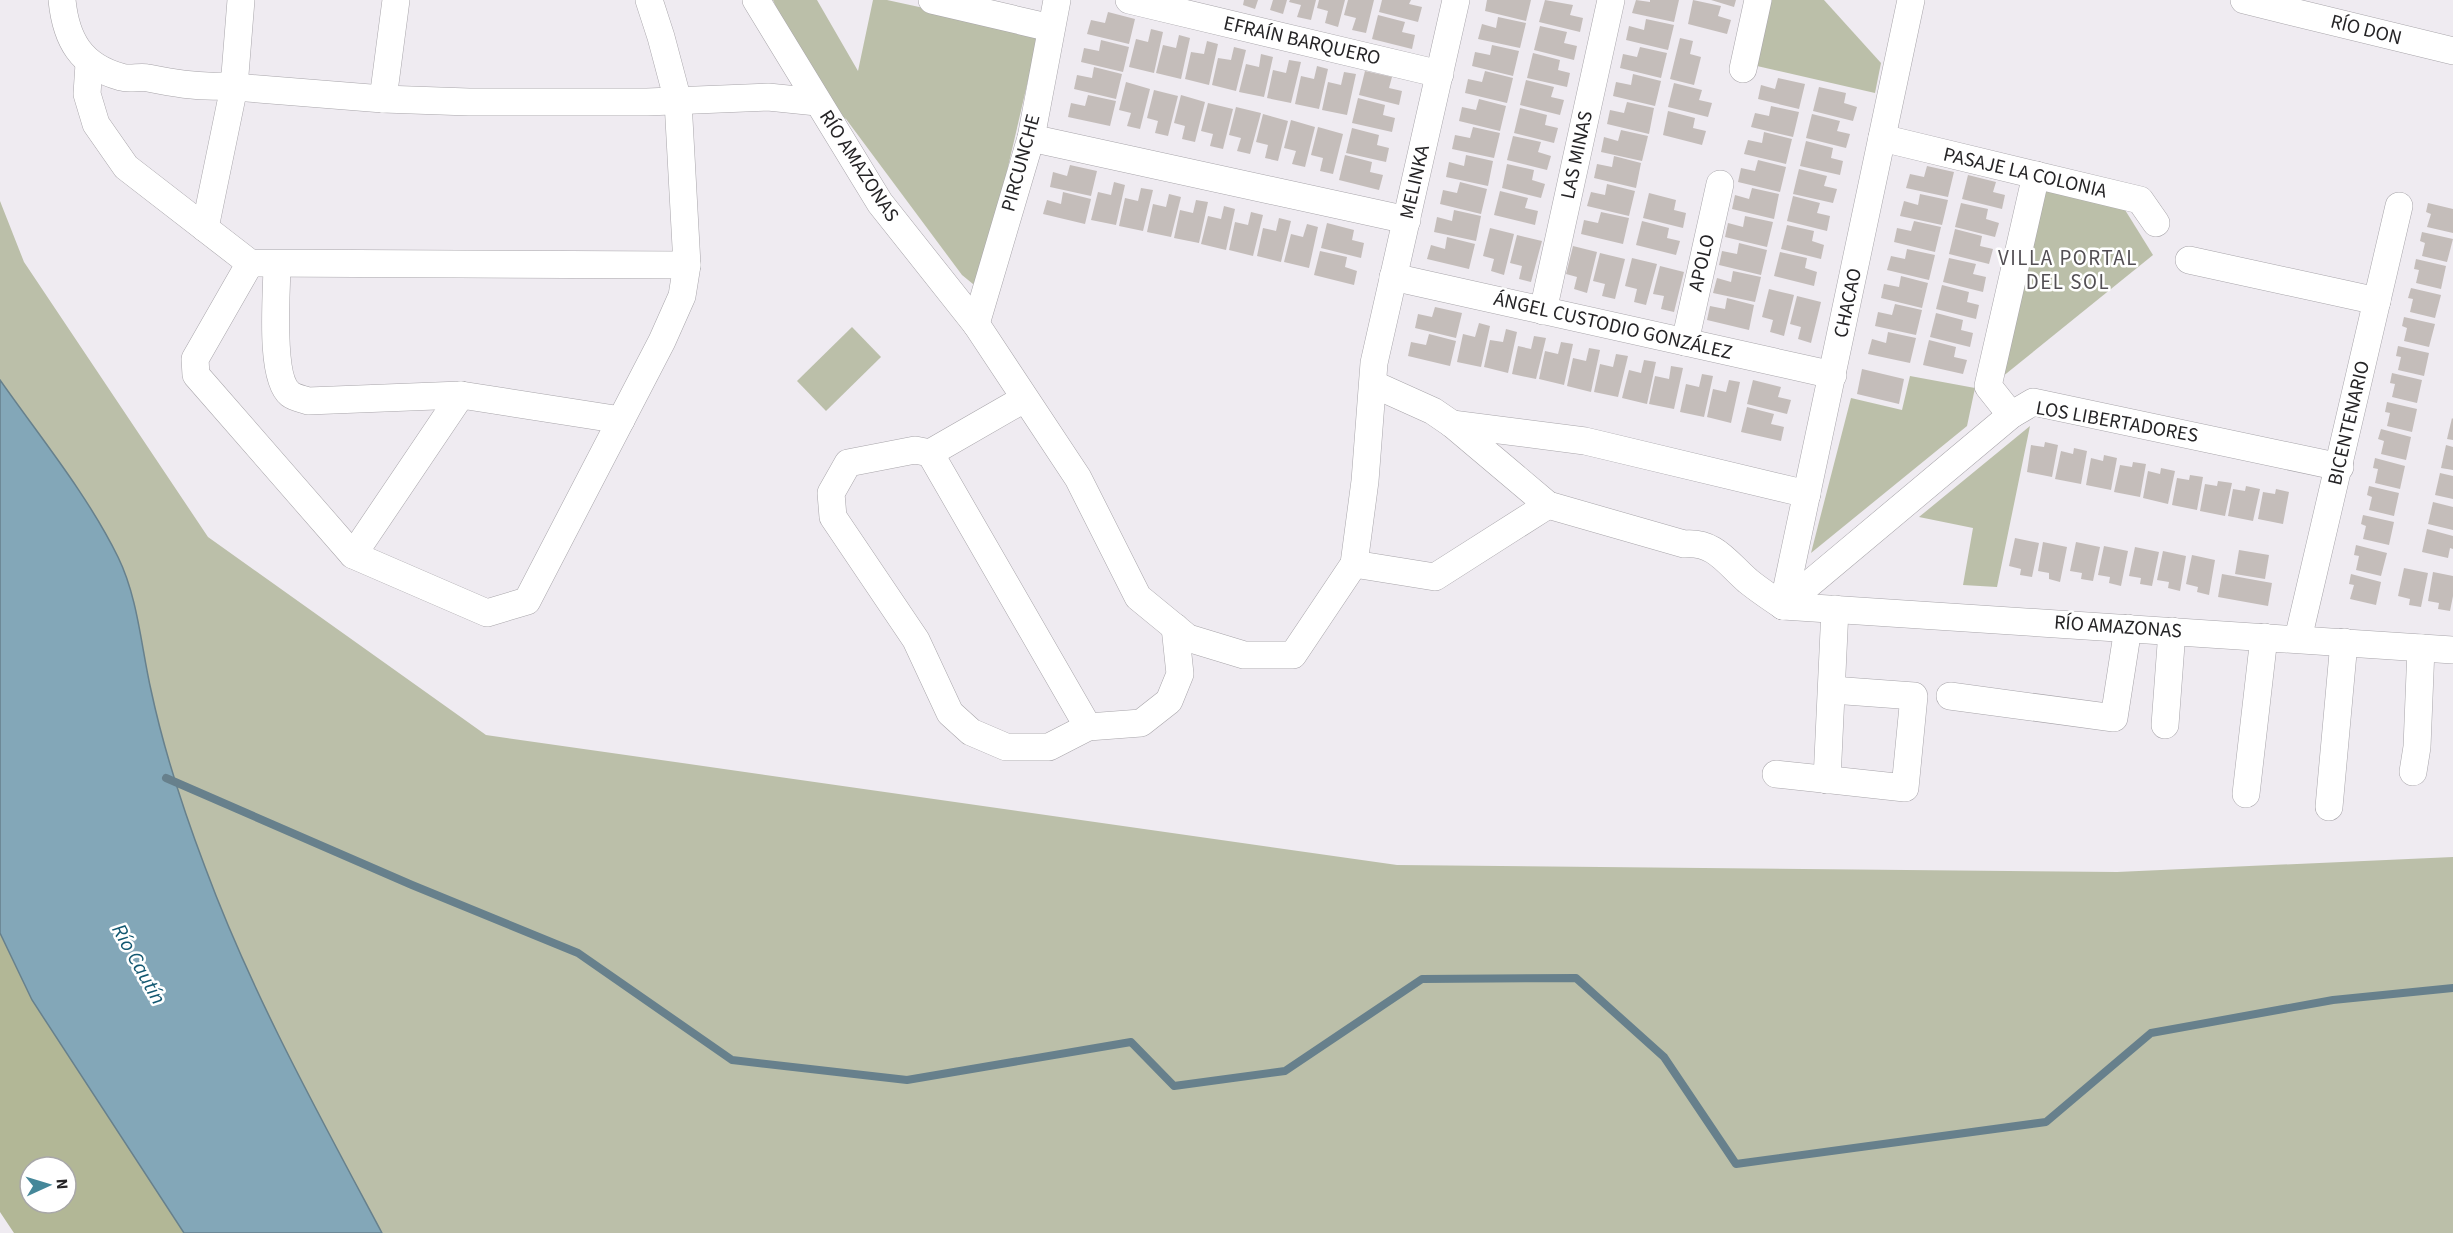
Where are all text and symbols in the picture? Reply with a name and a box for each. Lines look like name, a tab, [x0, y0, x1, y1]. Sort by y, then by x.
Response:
street label: RÍO DON	[2327, 8, 2405, 52]
street label: EFRAÍN BARQUERO	[1221, 9, 1383, 73]
street label: RÍO AMAZONAS	[812, 105, 906, 227]
street label: LAS MINAS	[1554, 108, 1600, 202]
street label: PIRCUNCHE	[995, 111, 1047, 215]
street label: PASAJE LA COLONIA	[1940, 141, 2110, 205]
street label: MELINKA	[1393, 142, 1437, 222]
street label: APOLO	[1682, 232, 1722, 294]
district label: VILLA PORTAL DEL SOL	[1998, 243, 2138, 297]
street label: CHACAO	[1827, 266, 1869, 340]
street label: ÁNGEL CUSTODIO GONZÁLEZ	[1491, 285, 1735, 367]
street label: BICENTENARIO	[2321, 358, 2377, 488]
street label: LOS LIBERTADORES	[2034, 394, 2200, 450]
street label: RÍO AMAZONAS	[2053, 609, 2183, 645]
water label: Río Cautín	[104, 918, 174, 1010]
north arrow	[18, 1155, 78, 1215]
text: N	[51, 1178, 73, 1190]

